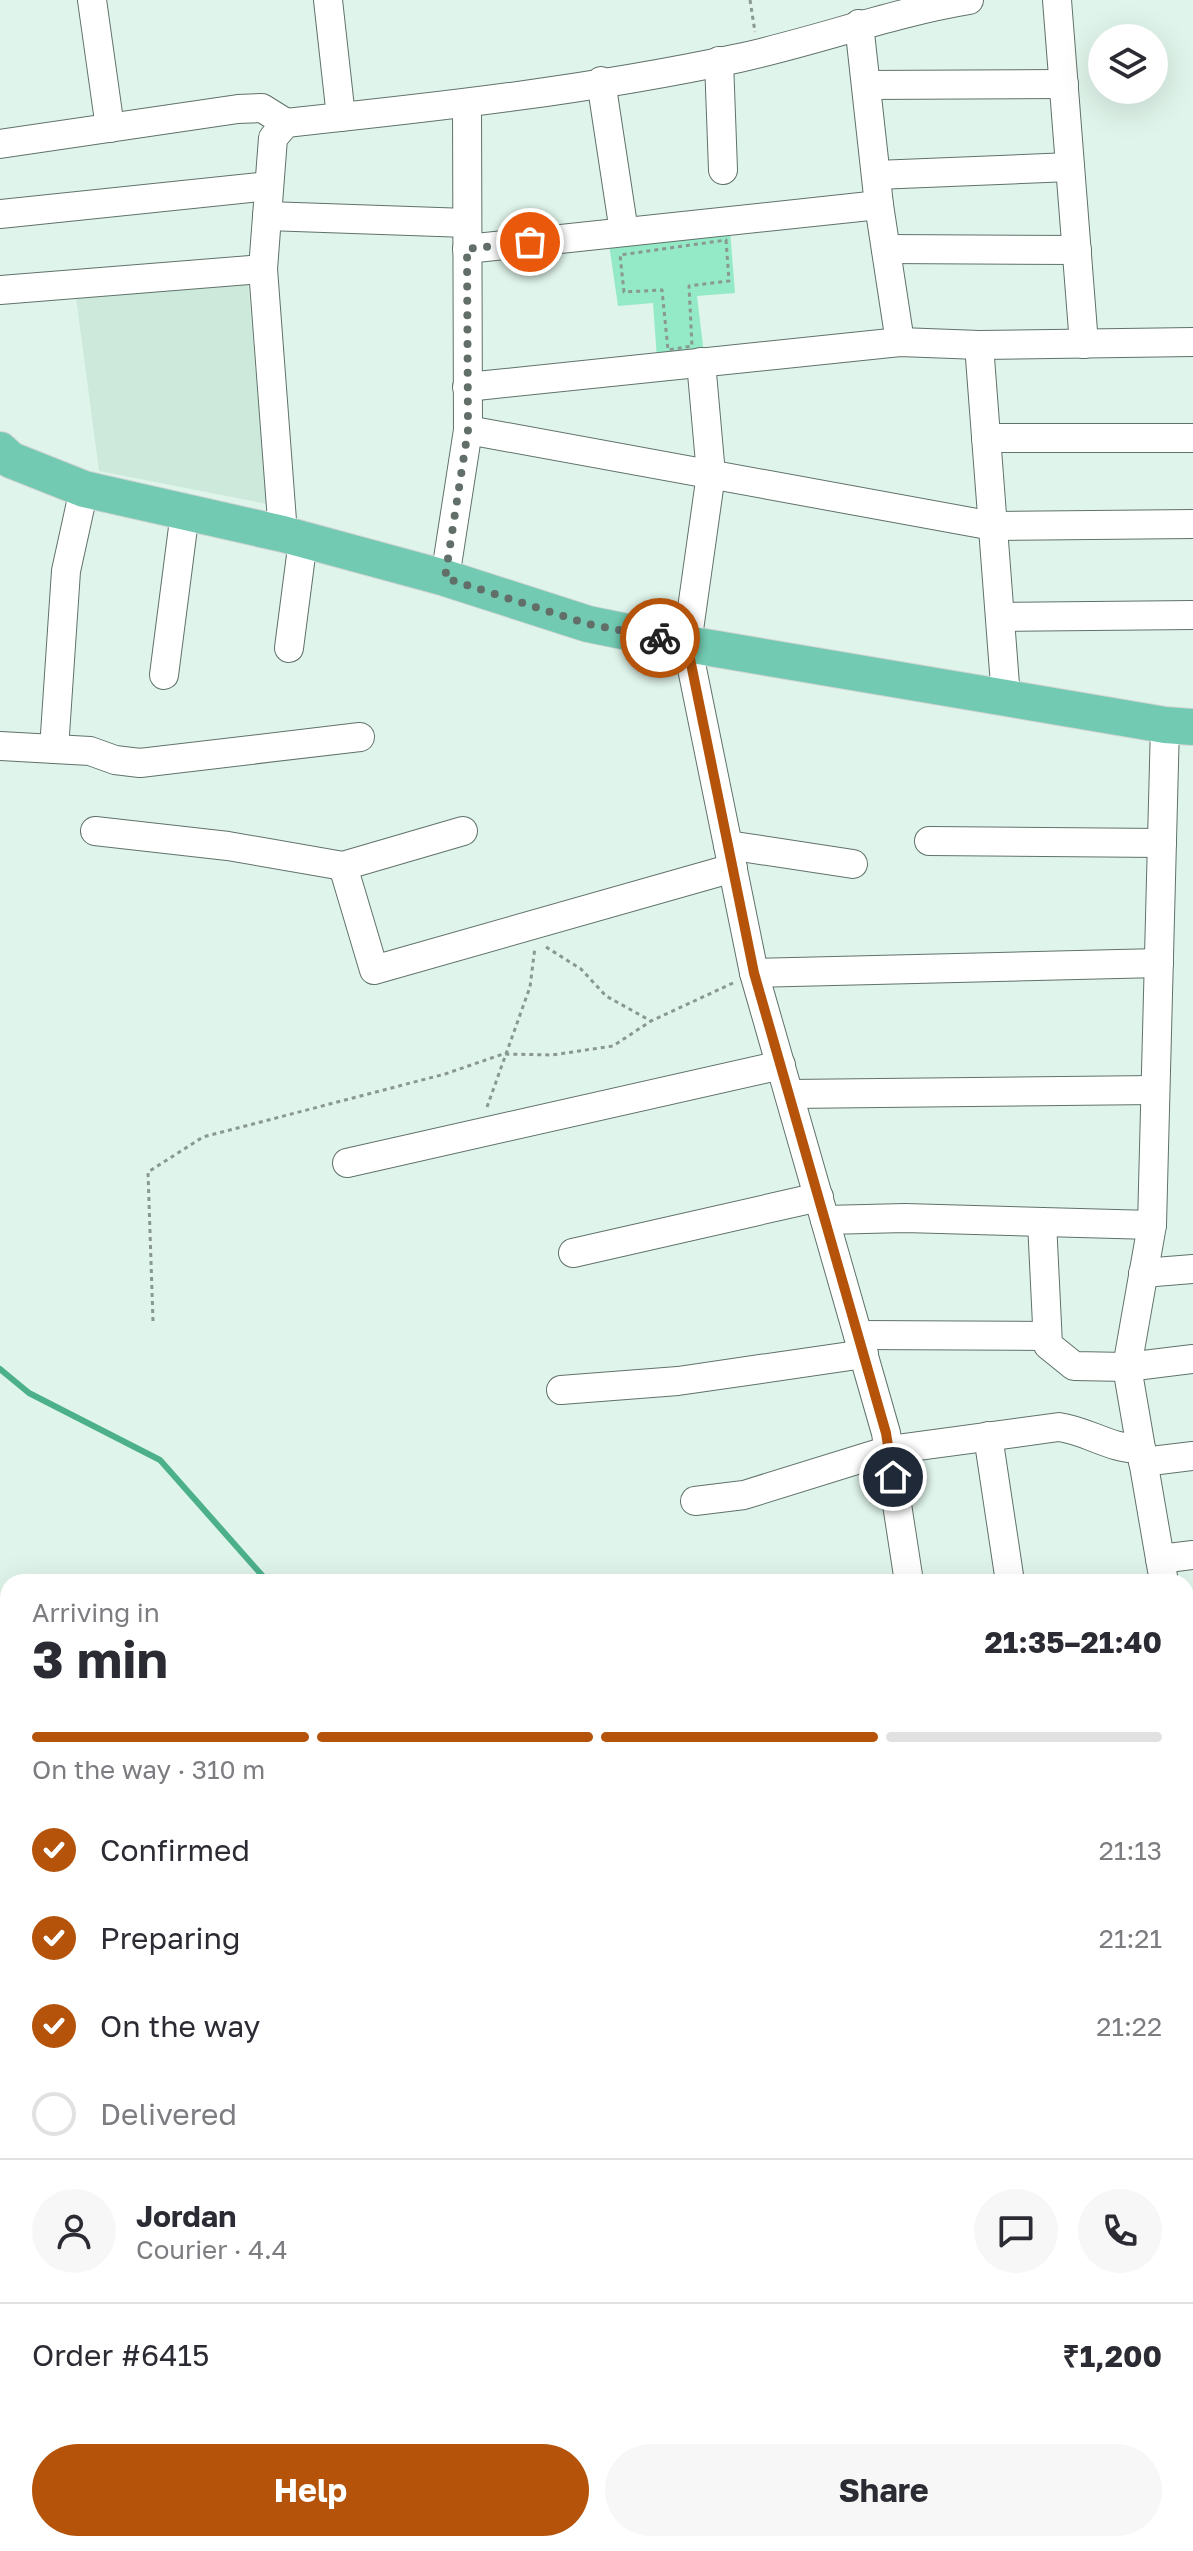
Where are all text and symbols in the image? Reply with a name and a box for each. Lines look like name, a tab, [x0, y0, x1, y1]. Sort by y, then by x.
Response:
map controls	[1088, 24, 1168, 104]
button: layers	[1088, 24, 1168, 104]
pin	[496, 208, 564, 276]
icon: bag	[508, 220, 552, 264]
courier	[620, 598, 700, 678]
icon: bike	[638, 616, 682, 660]
pin	[859, 1443, 927, 1511]
icon: home	[871, 1455, 915, 1499]
text: Arriving in	[32, 1597, 160, 1628]
text: 21:35–21:40	[985, 1624, 1162, 1660]
text: 3 min	[32, 1627, 168, 1689]
text: On the way · 310 m	[32, 1754, 265, 1785]
icon: check	[32, 1828, 76, 1872]
text: Confirmed	[100, 1832, 250, 1868]
text: 21:13	[1099, 1835, 1162, 1866]
icon: check	[32, 1916, 76, 1960]
text: Preparing	[100, 1920, 241, 1956]
text: 21:21	[1099, 1923, 1162, 1954]
icon: check	[32, 2004, 76, 2048]
text: On the way	[100, 2008, 260, 2044]
text: 21:22	[1096, 2011, 1162, 2042]
text: Delivered	[100, 2096, 237, 2132]
button: person	[32, 2189, 116, 2273]
button: chat	[974, 2189, 1058, 2273]
button: phone	[1078, 2189, 1162, 2273]
text: Jordan	[136, 2198, 236, 2234]
text: Courier · 4.4	[136, 2234, 288, 2265]
text: Order #6415	[32, 2337, 209, 2373]
text: ₹1,200	[1062, 2338, 1162, 2374]
button: Help	[32, 2444, 589, 2536]
button: Share	[605, 2444, 1162, 2536]

